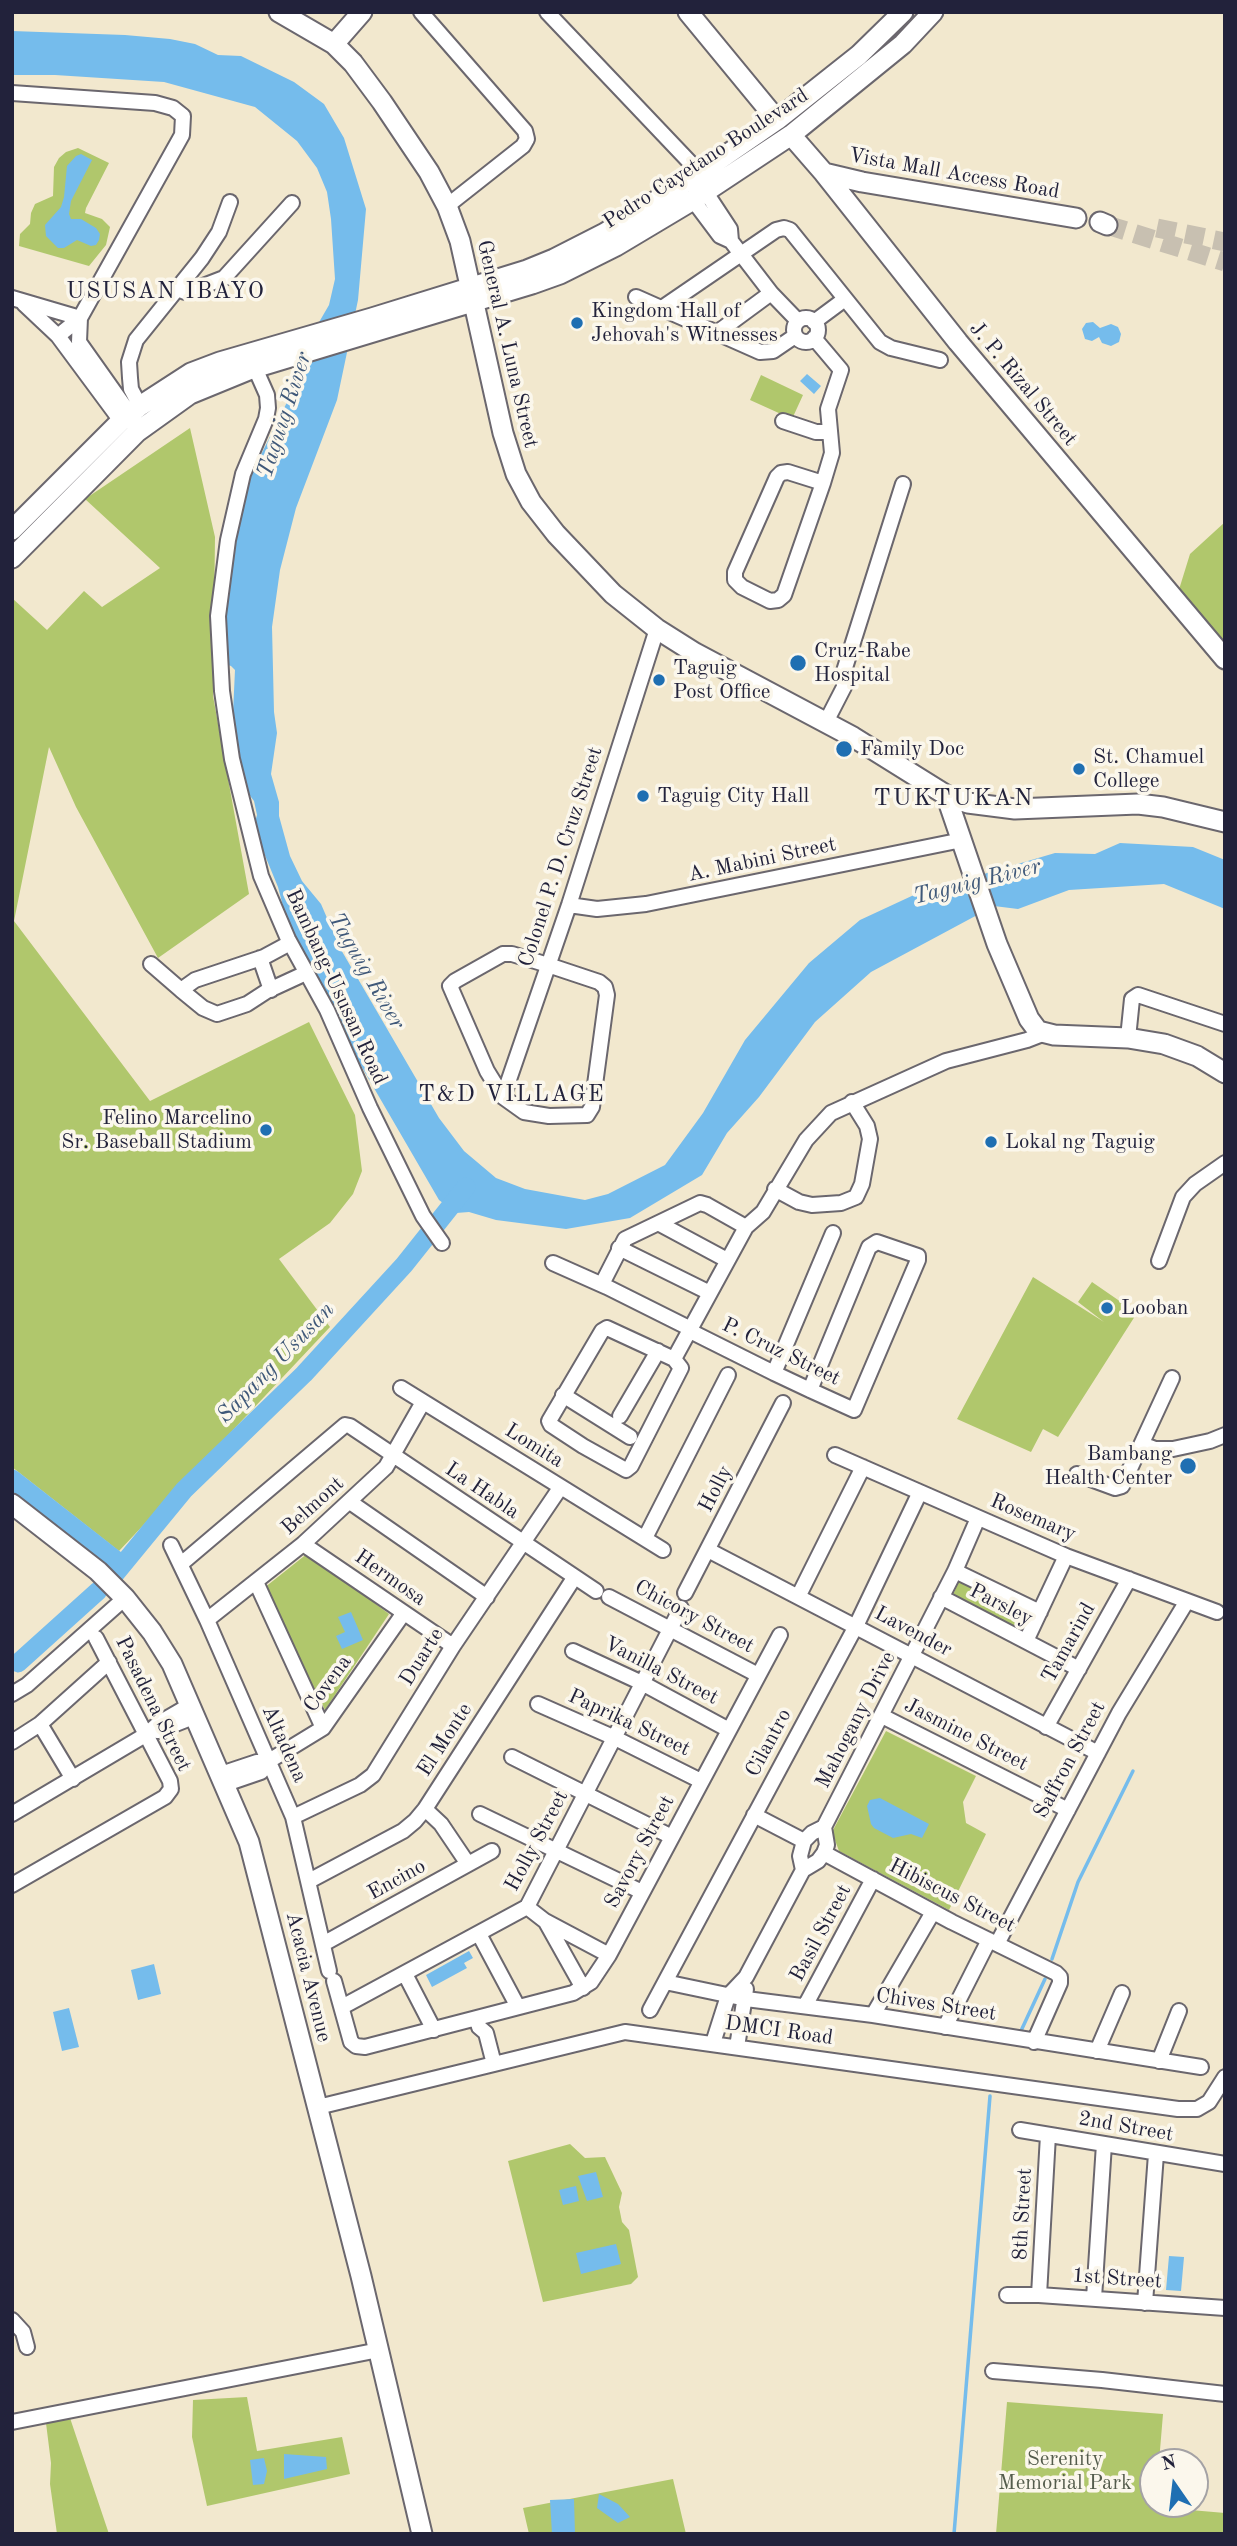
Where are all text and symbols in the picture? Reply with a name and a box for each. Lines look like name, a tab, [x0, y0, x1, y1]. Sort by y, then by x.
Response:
street label: Pedro Cayetano Boulevard	[599, 83, 813, 235]
street label: Vista Mall Access Road	[847, 143, 1061, 205]
street label: General A. Luna Street	[471, 238, 543, 450]
district label: USUSAN IBAYO	[68, 278, 264, 306]
place label: Kingdom Hall of Jehovah's Witnesses	[591, 298, 778, 348]
marker: Kingdom Hall of Jehovah's Witnesses	[569, 315, 585, 331]
street label: J. P. Rizal Street	[964, 317, 1082, 451]
water label: Taguig River	[252, 349, 318, 481]
place label: Cruz-Rabe Hospital	[814, 638, 911, 688]
marker: Cruz-Rabe Hospital	[788, 653, 808, 673]
place label: Taguig Post Office	[673, 655, 771, 705]
marker: Taguig Post Office	[651, 672, 667, 688]
place label: Family Doc	[860, 736, 964, 762]
marker: Family Doc	[834, 739, 854, 759]
street label: Colonel P. D. Cruz Street	[513, 744, 609, 970]
place label: St. Chamuel College	[1093, 744, 1204, 794]
marker: St. Chamuel College	[1071, 761, 1087, 777]
place label: Taguig City Hall	[657, 783, 809, 809]
district label: TUKTUKAN	[875, 785, 1033, 813]
marker: Taguig City Hall	[635, 788, 651, 804]
street label: A. Mabini Street	[686, 832, 838, 888]
water label: Taguig River	[910, 853, 1044, 911]
street label: Bambang-Ususan Road	[280, 885, 392, 1089]
water label: Taguig River	[321, 908, 411, 1034]
district label: T&D VILLAGE	[420, 1081, 604, 1109]
place label: Felino Marcelino Sr. Baseball Stadium	[61, 1105, 252, 1155]
marker: Felino Marcelino Sr. Baseball Stadium	[258, 1122, 274, 1138]
place label: Lokal ng Taguig	[1005, 1129, 1155, 1155]
marker: Lokal ng Taguig	[983, 1134, 999, 1150]
place label: Looban	[1121, 1295, 1188, 1321]
water label: Sapang Ususan	[211, 1297, 341, 1429]
marker: Looban	[1099, 1300, 1115, 1316]
street label: P. Cruz Street	[718, 1312, 844, 1392]
street label: Lomita	[500, 1418, 568, 1474]
place label: Bambang Health Center	[1044, 1441, 1172, 1491]
marker: Bambang Health Center	[1178, 1456, 1198, 1476]
street label: La Habla	[440, 1457, 524, 1525]
street label: Holly	[694, 1461, 738, 1517]
street label: Belmont	[276, 1471, 350, 1541]
street label: Rosemary	[986, 1489, 1080, 1547]
street label: Hermosa	[349, 1544, 431, 1612]
street label: Chicory Street	[630, 1575, 758, 1659]
street label: Parsley	[965, 1578, 1037, 1632]
street label: Tamarind	[1037, 1598, 1101, 1688]
street label: Lavender	[870, 1601, 956, 1663]
street label: Duarte	[394, 1623, 450, 1691]
street label: Vanilla Street	[600, 1631, 722, 1711]
street label: Pasadena Street	[109, 1632, 197, 1776]
street label: Mahogany Drive	[811, 1647, 901, 1793]
street label: Covena	[299, 1650, 357, 1718]
street label: Paprika Street	[564, 1684, 694, 1762]
street label: Jasmine Street	[900, 1693, 1032, 1777]
street label: Saffron Street	[1029, 1697, 1111, 1823]
street label: El Monte	[412, 1699, 478, 1781]
street label: Altadena	[256, 1702, 312, 1786]
street label: Cilantro	[741, 1705, 797, 1781]
street label: Holly Street	[500, 1786, 574, 1896]
street label: Savory Street	[600, 1791, 680, 1913]
street label: Hibiscus Street	[884, 1853, 1020, 1939]
street label: Encino	[364, 1854, 430, 1906]
street label: Basil Street	[785, 1880, 857, 1986]
street label: Acacia Avenue	[280, 1909, 336, 2045]
street label: Chives Street	[874, 1983, 998, 2027]
street label: DMCI Road	[723, 2011, 835, 2051]
street label: 2nd Street	[1077, 2106, 1175, 2148]
street label: 8th Street	[1008, 2167, 1038, 2261]
street label: 1st Street	[1071, 2263, 1163, 2295]
park label: Serenity Memorial Park	[998, 2446, 1132, 2496]
north arrow	[1139, 2448, 1209, 2518]
text: N	[1160, 2453, 1179, 2475]

